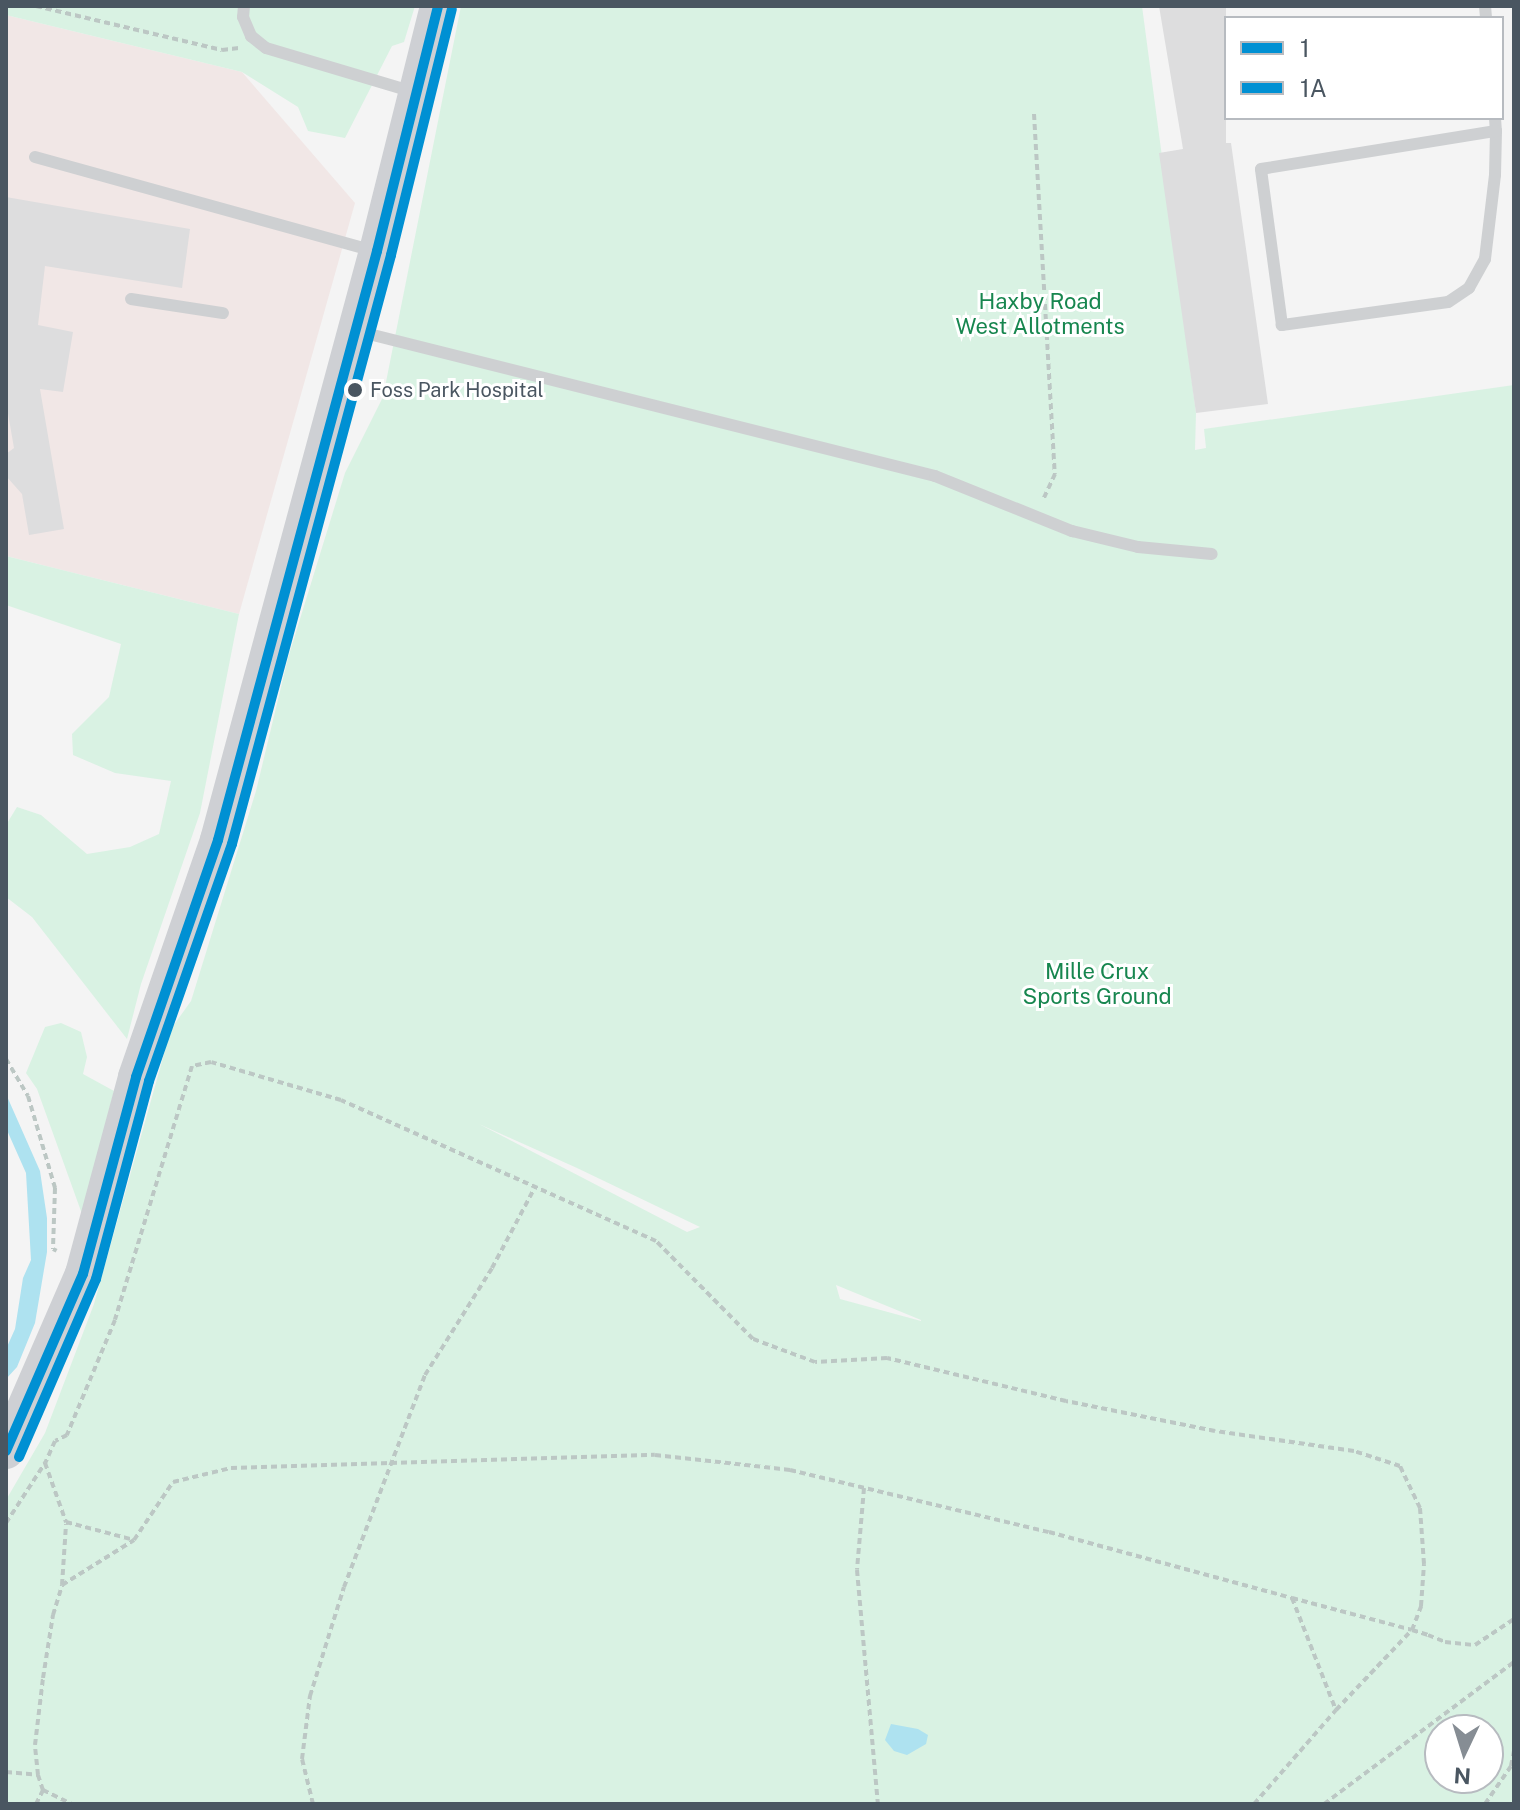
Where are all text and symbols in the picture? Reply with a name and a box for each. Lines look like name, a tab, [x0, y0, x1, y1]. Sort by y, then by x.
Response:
legend	[1224, 16, 1504, 120]
text: 1	[1300, 34, 1310, 62]
text: 1A	[1300, 74, 1327, 102]
park label: Haxby Road West Allotments	[955, 288, 1125, 340]
place label: Foss Park Hospital	[370, 378, 544, 402]
marker: Foss Park Hospital	[347, 382, 363, 398]
park label: Mille Crux Sports Ground	[1022, 958, 1172, 1010]
north arrow	[1424, 1714, 1504, 1794]
text: N	[1453, 1762, 1472, 1790]

